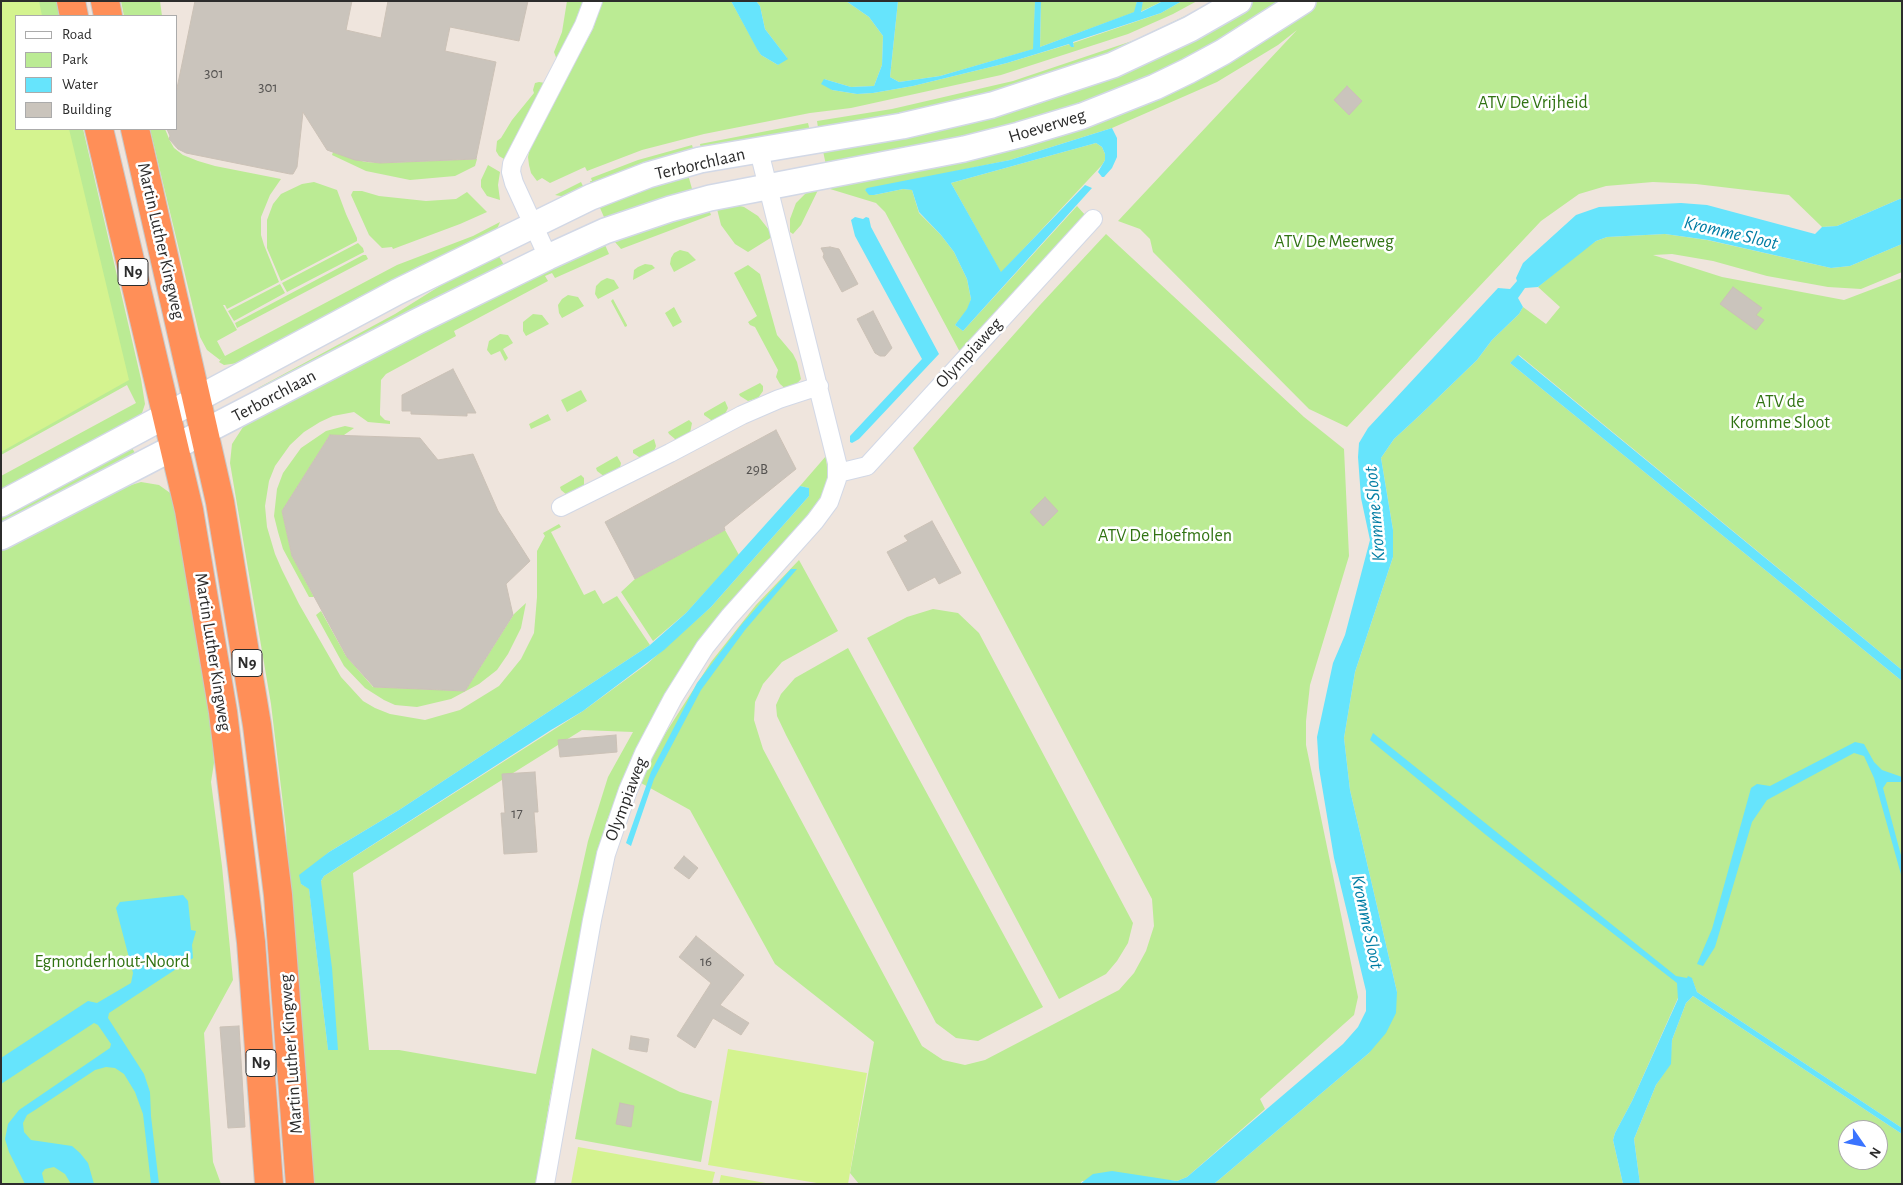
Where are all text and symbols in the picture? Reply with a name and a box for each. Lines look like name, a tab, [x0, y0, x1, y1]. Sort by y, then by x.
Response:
legend	[15, 15, 178, 130]
text: Road	[62, 27, 92, 42]
text: Park	[62, 52, 88, 67]
house number: 301	[204, 64, 224, 82]
text: Water	[62, 77, 98, 92]
house number: 301	[258, 78, 278, 96]
park label: ATV De Vrijheid	[1478, 92, 1588, 114]
text: Building	[62, 102, 112, 117]
street label: Hoeverweg	[1006, 104, 1088, 148]
street label: Terborchlaan	[653, 143, 747, 185]
street label: Martin Luther Kingweg	[132, 161, 190, 321]
water label: Kromme Sloot	[1682, 211, 1780, 255]
park label: ATV De Meerweg	[1274, 231, 1394, 253]
road number: N9	[118, 258, 148, 286]
street label: Olympiaweg	[931, 313, 1007, 393]
street label: Terborchlaan	[228, 365, 320, 427]
park label: ATV de Kromme Sloot	[1730, 391, 1830, 434]
house number: 29B	[746, 460, 768, 478]
water label: Kromme Sloot	[1359, 465, 1391, 563]
park label: ATV De Hoefmolen	[1098, 525, 1232, 547]
street label: Martin Luther Kingweg	[190, 571, 236, 733]
road number: N9	[232, 650, 262, 676]
street label: Olympiaweg	[600, 754, 652, 844]
house number: 17	[511, 804, 523, 822]
water label: Kromme Sloot	[1346, 873, 1388, 971]
park label: Egmonderhout-Noord	[35, 951, 189, 973]
house number: 16	[700, 952, 712, 970]
street label: Martin Luther Kingweg	[275, 973, 307, 1135]
road number: N9	[246, 1050, 276, 1076]
north arrow	[1838, 1120, 1888, 1170]
text: N	[1866, 1145, 1883, 1161]

